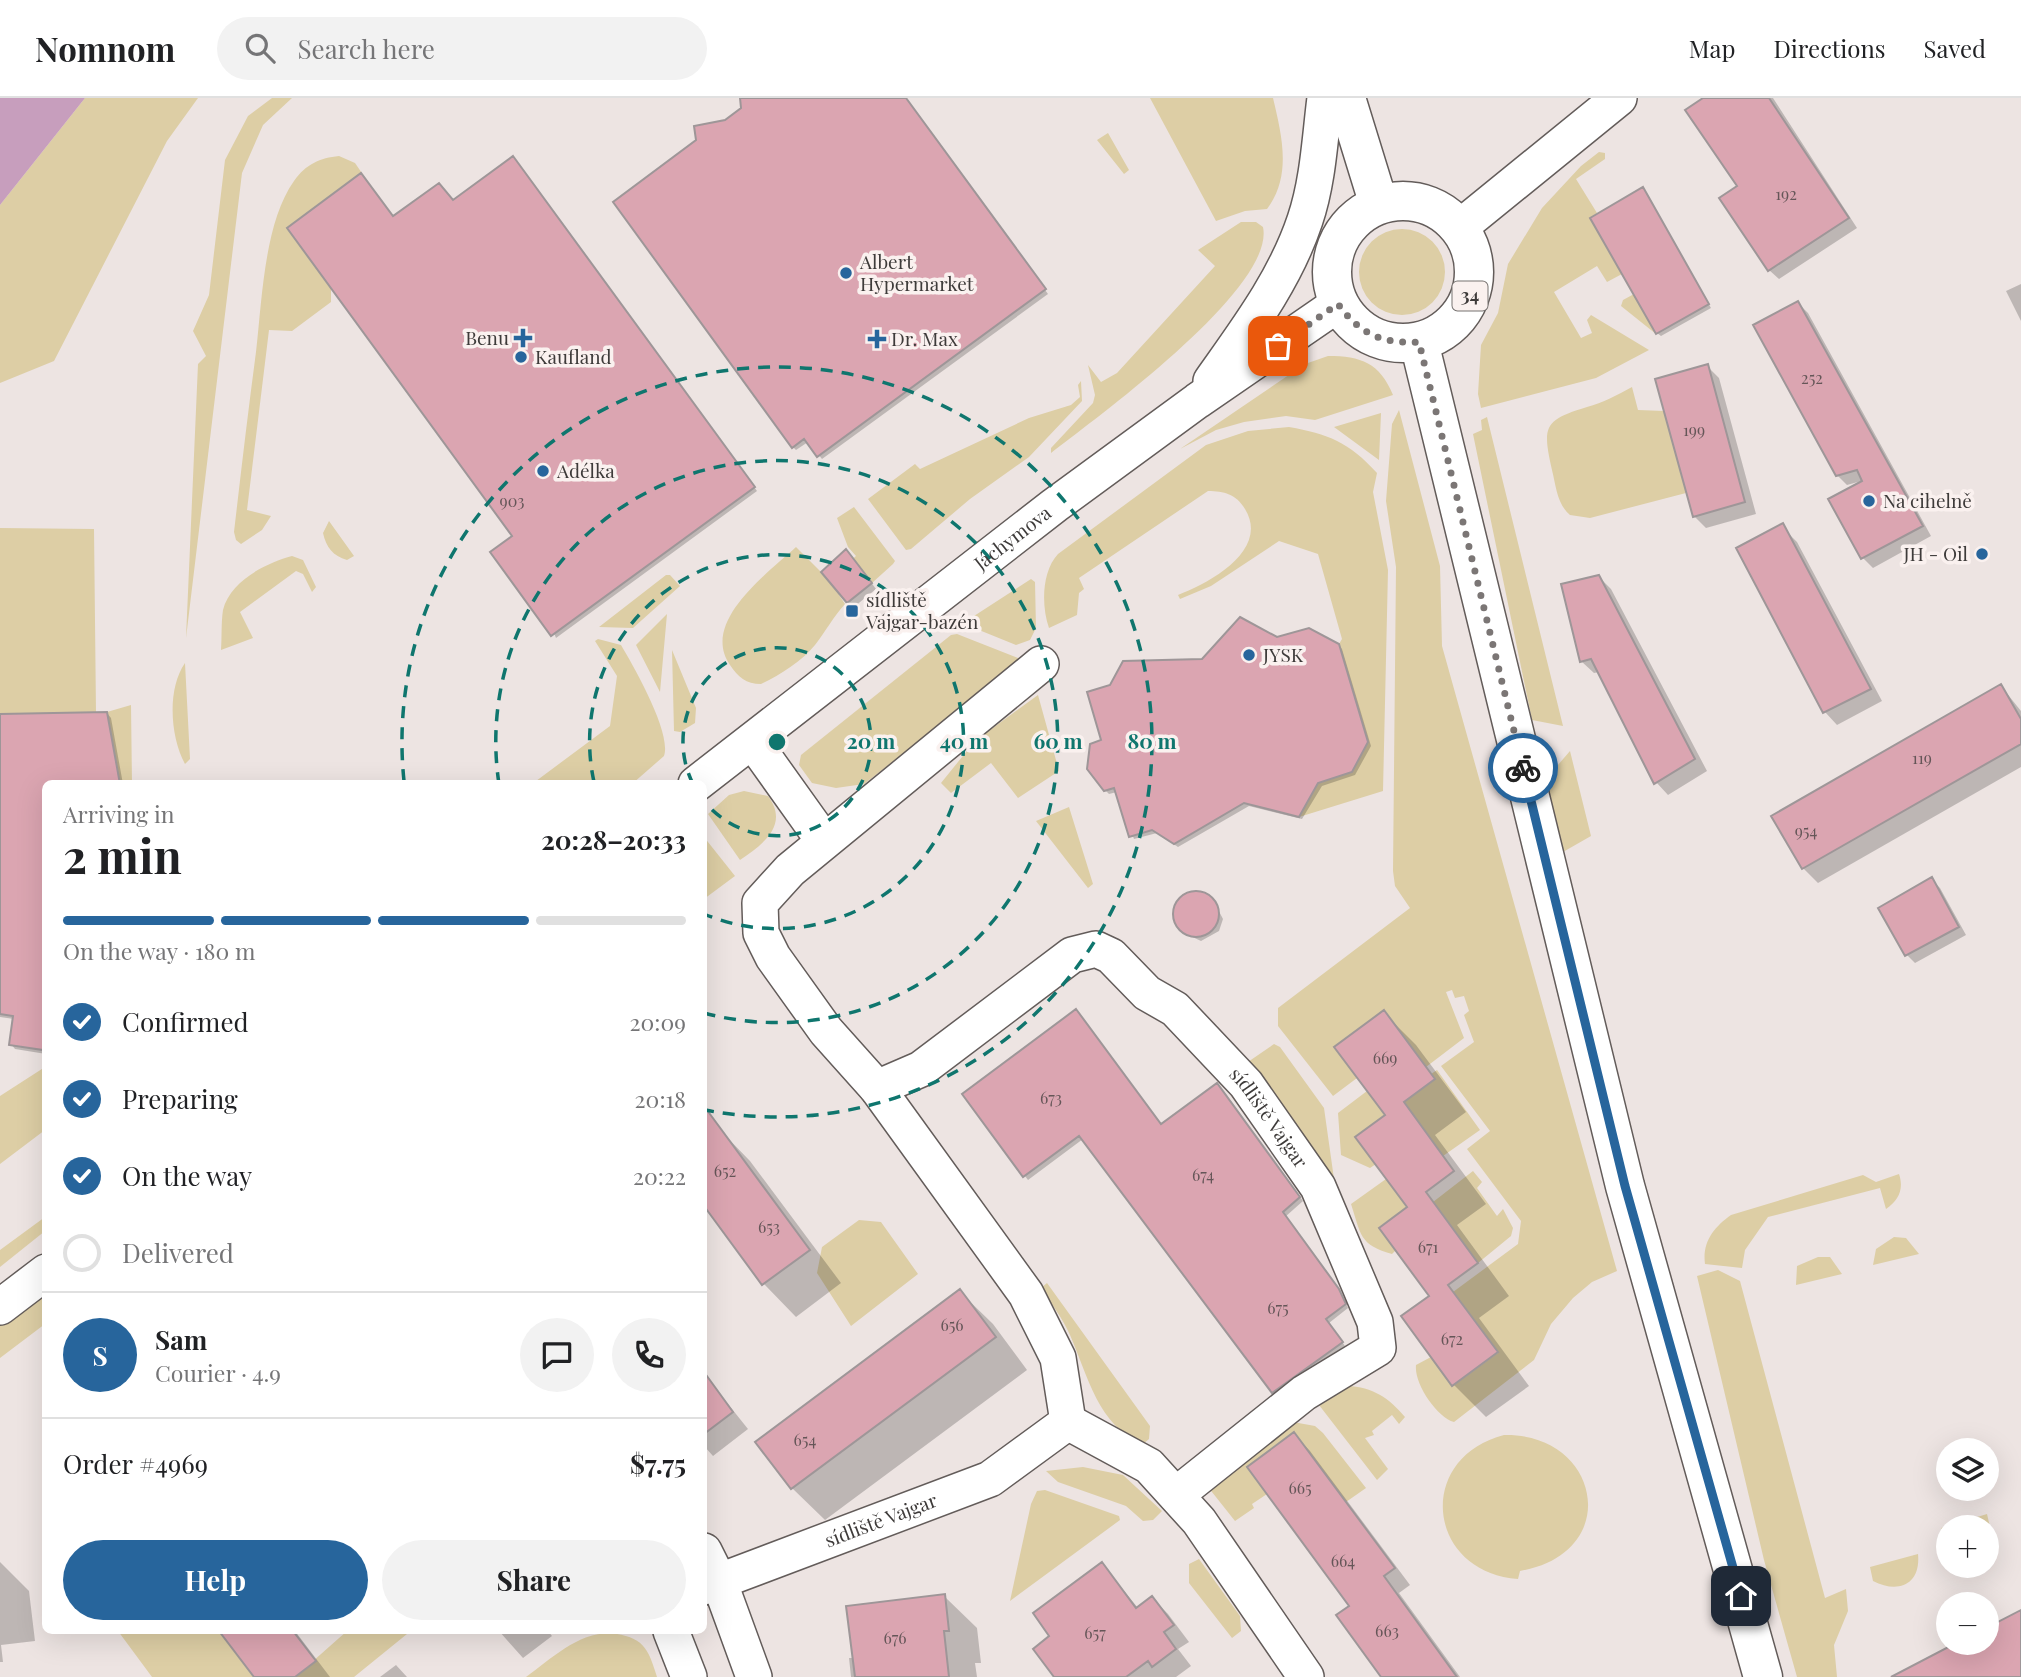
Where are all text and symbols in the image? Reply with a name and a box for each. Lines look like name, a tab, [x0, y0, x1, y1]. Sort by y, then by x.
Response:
search box	[217, 17, 707, 80]
text: Nomnom	[35, 26, 175, 70]
icon: search	[241, 29, 279, 67]
text: Search here	[297, 31, 435, 66]
text: Map	[1689, 32, 1735, 64]
text: Directions	[1773, 32, 1886, 64]
text: Saved	[1924, 32, 1986, 64]
house number: 192	[1775, 183, 1797, 204]
place label: Albert Hypermarket	[859, 248, 974, 296]
marker: Albert Hypermarket	[838, 265, 854, 281]
road number: 34	[1452, 281, 1488, 310]
pin	[1248, 316, 1308, 376]
place label: Benu	[465, 324, 509, 350]
place label: Dr. Max	[891, 325, 958, 351]
icon: bag	[1259, 327, 1297, 365]
marker: Benu	[515, 330, 531, 346]
marker: Dr. Max	[869, 331, 885, 347]
place label: Kaufland	[535, 343, 612, 369]
marker: Kaufland	[513, 349, 529, 365]
house number: 252	[1801, 367, 1823, 388]
house number: 199	[1683, 419, 1705, 440]
place label: Adélka	[556, 457, 615, 483]
marker: Adélka	[535, 463, 551, 479]
place label: Na cihelně	[1883, 487, 1972, 513]
house number: 903	[500, 490, 524, 511]
marker: Na cihelně	[1861, 493, 1877, 509]
street label: Jáchymova	[967, 499, 1056, 576]
place label: JH - Oil	[1902, 540, 1969, 566]
marker: JH - Oil	[1974, 546, 1990, 562]
place label: sídliště Vajgar-bazén	[865, 586, 979, 634]
marker: sídliště Vajgar-bazén	[844, 603, 860, 619]
place label: JYSK	[1262, 641, 1304, 667]
marker: JYSK	[1241, 647, 1257, 663]
text: 20 m	[847, 726, 895, 754]
text: 40 m	[940, 726, 988, 754]
text: 60 m	[1033, 726, 1083, 754]
text: 80 m	[1127, 726, 1177, 754]
centre of rings	[765, 730, 789, 754]
courier	[1488, 733, 1558, 803]
house number: 119	[1912, 747, 1932, 768]
icon: bike	[1504, 749, 1542, 787]
text: Arriving in	[63, 798, 175, 829]
house number: 954	[1795, 820, 1817, 841]
text: 20:28–20:33	[541, 822, 686, 857]
text: 2 min	[63, 824, 182, 886]
text: On the way · 180 m	[63, 935, 255, 966]
icon: check	[63, 1003, 101, 1041]
text: Confirmed	[122, 1004, 249, 1039]
text: 20:09	[630, 1006, 686, 1037]
house number: 669	[1373, 1047, 1397, 1068]
street label: sídliště Vajgar	[1224, 1061, 1315, 1173]
icon: check	[63, 1080, 101, 1118]
text: Preparing	[122, 1081, 238, 1116]
text: 20:18	[635, 1083, 686, 1114]
house number: 673	[1040, 1087, 1062, 1108]
icon: check	[63, 1157, 101, 1195]
text: On the way	[122, 1158, 252, 1193]
text: 20:22	[633, 1160, 686, 1191]
house number: 652	[714, 1160, 736, 1181]
house number: 674	[1192, 1164, 1214, 1185]
house number: 653	[758, 1216, 780, 1237]
text: Delivered	[122, 1235, 234, 1270]
house number: 671	[1418, 1236, 1438, 1257]
house number: 675	[1267, 1297, 1289, 1318]
house number: 656	[940, 1314, 964, 1335]
button: chat	[520, 1318, 594, 1392]
button: phone	[612, 1318, 686, 1392]
text: Sam	[155, 1322, 207, 1357]
house number: 672	[1441, 1328, 1463, 1349]
text: S	[92, 1338, 108, 1373]
text: Courier · 4.9	[155, 1357, 281, 1388]
house number: 654	[794, 1429, 816, 1450]
map controls	[1936, 1438, 1999, 1655]
button: layers	[1936, 1438, 1999, 1501]
text: Order #4969	[63, 1446, 208, 1481]
text: $7.75	[630, 1446, 686, 1481]
house number: 665	[1288, 1477, 1312, 1498]
street label: sídliště Vajgar	[821, 1486, 941, 1552]
button: +	[1936, 1515, 1999, 1578]
button: Help	[63, 1540, 368, 1620]
button: Share	[382, 1540, 686, 1620]
house number: 664	[1331, 1550, 1355, 1571]
pin	[1711, 1566, 1771, 1626]
icon: home	[1722, 1577, 1760, 1615]
button: −	[1936, 1592, 1999, 1655]
house number: 663	[1375, 1620, 1399, 1641]
house number: 657	[1084, 1622, 1106, 1643]
house number: 676	[883, 1627, 907, 1648]

